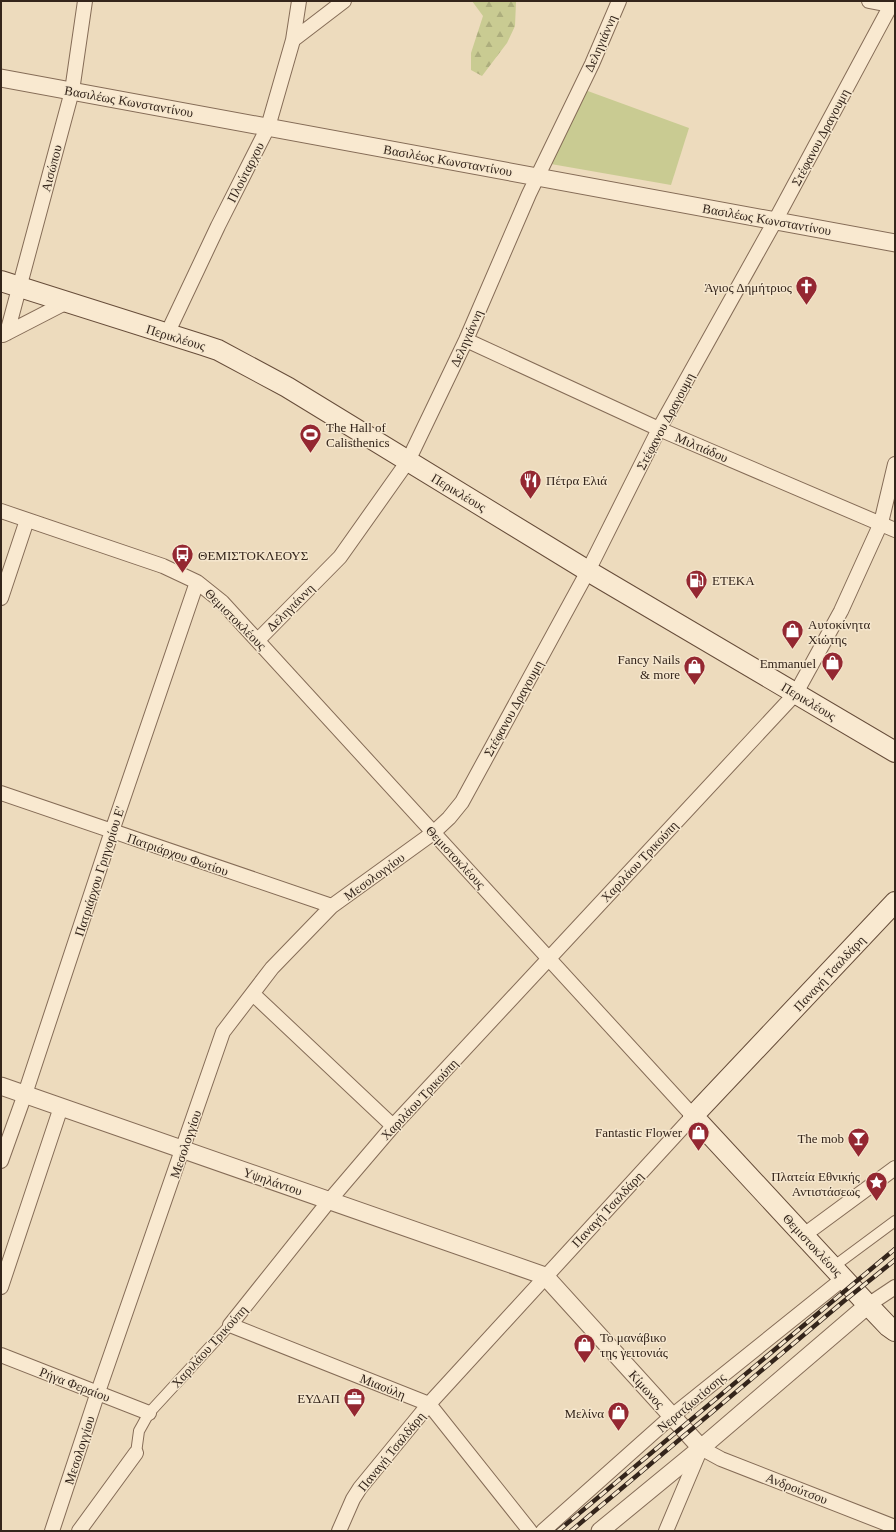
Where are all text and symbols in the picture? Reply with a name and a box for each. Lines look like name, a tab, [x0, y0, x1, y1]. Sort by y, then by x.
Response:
street label: Δεληγιάννη	[581, 12, 620, 74]
street label: Βασιλέως Κωνσταντίνου	[63, 83, 194, 120]
street label: Στέφανου Δραγουμη	[789, 86, 852, 188]
street label: Πλούταρχου	[224, 140, 267, 205]
street label: Βασιλέως Κωνσταντίνου	[382, 142, 513, 179]
street label: Αισώπου	[38, 143, 65, 193]
street label: Βασιλέως Κωνσταντίνου	[701, 201, 832, 238]
church icon: Άγιος Δημήτριος	[794, 274, 820, 307]
place label: Άγιος Δημήτριος	[704, 280, 793, 295]
street label: Δεληγιάννη	[447, 307, 486, 369]
street label: Περικλέους	[144, 321, 208, 354]
street label: Στέφανου Δραγουμη	[634, 370, 697, 472]
place label: The Hall of Calisthenics	[326, 420, 390, 450]
sports icon: The Hall of Calisthenics	[297, 421, 323, 454]
street label: Μιλτιάδου	[673, 430, 730, 465]
restaurant icon: Πέτρα Ελιά	[518, 467, 544, 500]
street label: Περικλέους	[429, 470, 490, 515]
place label: Πέτρα Ελιά	[546, 473, 607, 488]
bus stop icon: ΘΕΜΙΣΤΟΚΛΕΟΥΣ	[170, 542, 196, 575]
place label: ΘΕΜΙΣΤΟΚΛΕΟΥΣ	[198, 548, 308, 563]
fuel station icon: ΕΤΕΚΑ	[683, 567, 709, 600]
place label: ΕΤΕΚΑ	[712, 573, 755, 588]
street label: Δεληγιάννη	[263, 580, 318, 634]
street label: Θεμιστοκλέους	[202, 586, 270, 654]
place label: Αυτοκίνητα Χιώτης	[808, 617, 870, 647]
shop icon: Αυτοκίνητα Χιώτης	[780, 618, 806, 651]
shop icon: Emmanuel	[819, 650, 845, 683]
place label: Fancy Nails & more	[618, 652, 680, 682]
shop icon: Fancy Nails & more	[682, 653, 708, 686]
place label: Emmanuel	[760, 656, 816, 671]
street label: Στέφανου Δραγουμη	[481, 657, 546, 759]
street label: Περικλέους	[779, 679, 840, 724]
street label: Πατριάρχου Γρηγορίου Ε'	[71, 804, 128, 938]
street label: Χαριλάου Τρικούπη	[598, 817, 681, 905]
street label: Θεμιστοκλέους	[423, 823, 489, 892]
street label: Πατριάρχου Φωτίου	[125, 830, 230, 879]
street label: Μεσολογγίου	[341, 849, 408, 903]
street label: Παναγή Τσαλδάρη	[791, 932, 868, 1014]
street label: Χαριλάου Τρικούπη	[378, 1055, 461, 1143]
street label: Μεσολογγίου	[167, 1108, 204, 1180]
shop icon: Fantastic Flower	[685, 1119, 711, 1152]
place label: Fantastic Flower	[595, 1125, 683, 1140]
bar icon: The mob	[846, 1125, 872, 1158]
place label: The mob	[797, 1131, 844, 1146]
street label: Υψηλάντου	[241, 1164, 304, 1199]
street label: Παναγή Τσαλδάρη	[569, 1168, 646, 1250]
place label: Πλατεία Εθνικής Αντιστάσεως	[771, 1169, 861, 1199]
place icon: Πλατεία Εθνικής Αντιστάσεως	[863, 1170, 889, 1203]
street label: Θεμιστοκλέους	[780, 1211, 846, 1280]
street label: Χαριλάου Τρικούπη	[168, 1302, 250, 1391]
place label: Το μανάβικο της γειτονιάς	[600, 1330, 669, 1360]
shop icon: Το μανάβικο της γειτονιάς	[572, 1331, 598, 1364]
street label: Ρήγα Φεραίου	[37, 1364, 112, 1405]
street label: Κίμωνος	[626, 1367, 668, 1412]
street label: Νερατζιωτίσσης	[654, 1369, 729, 1435]
street label: Μιαούλη	[358, 1371, 408, 1402]
office icon: ΕΥΔΑΠ	[342, 1385, 368, 1418]
place label: ΕΥΔΑΠ	[297, 1391, 340, 1406]
shop icon: Μελίνα	[606, 1400, 632, 1433]
place label: Μελίνα	[564, 1406, 604, 1421]
street label: Παναγή Τσαλδάρη	[355, 1408, 428, 1494]
street label: Μεσολογγίου	[61, 1414, 98, 1486]
street label: Ανδρούτσου	[764, 1470, 830, 1507]

